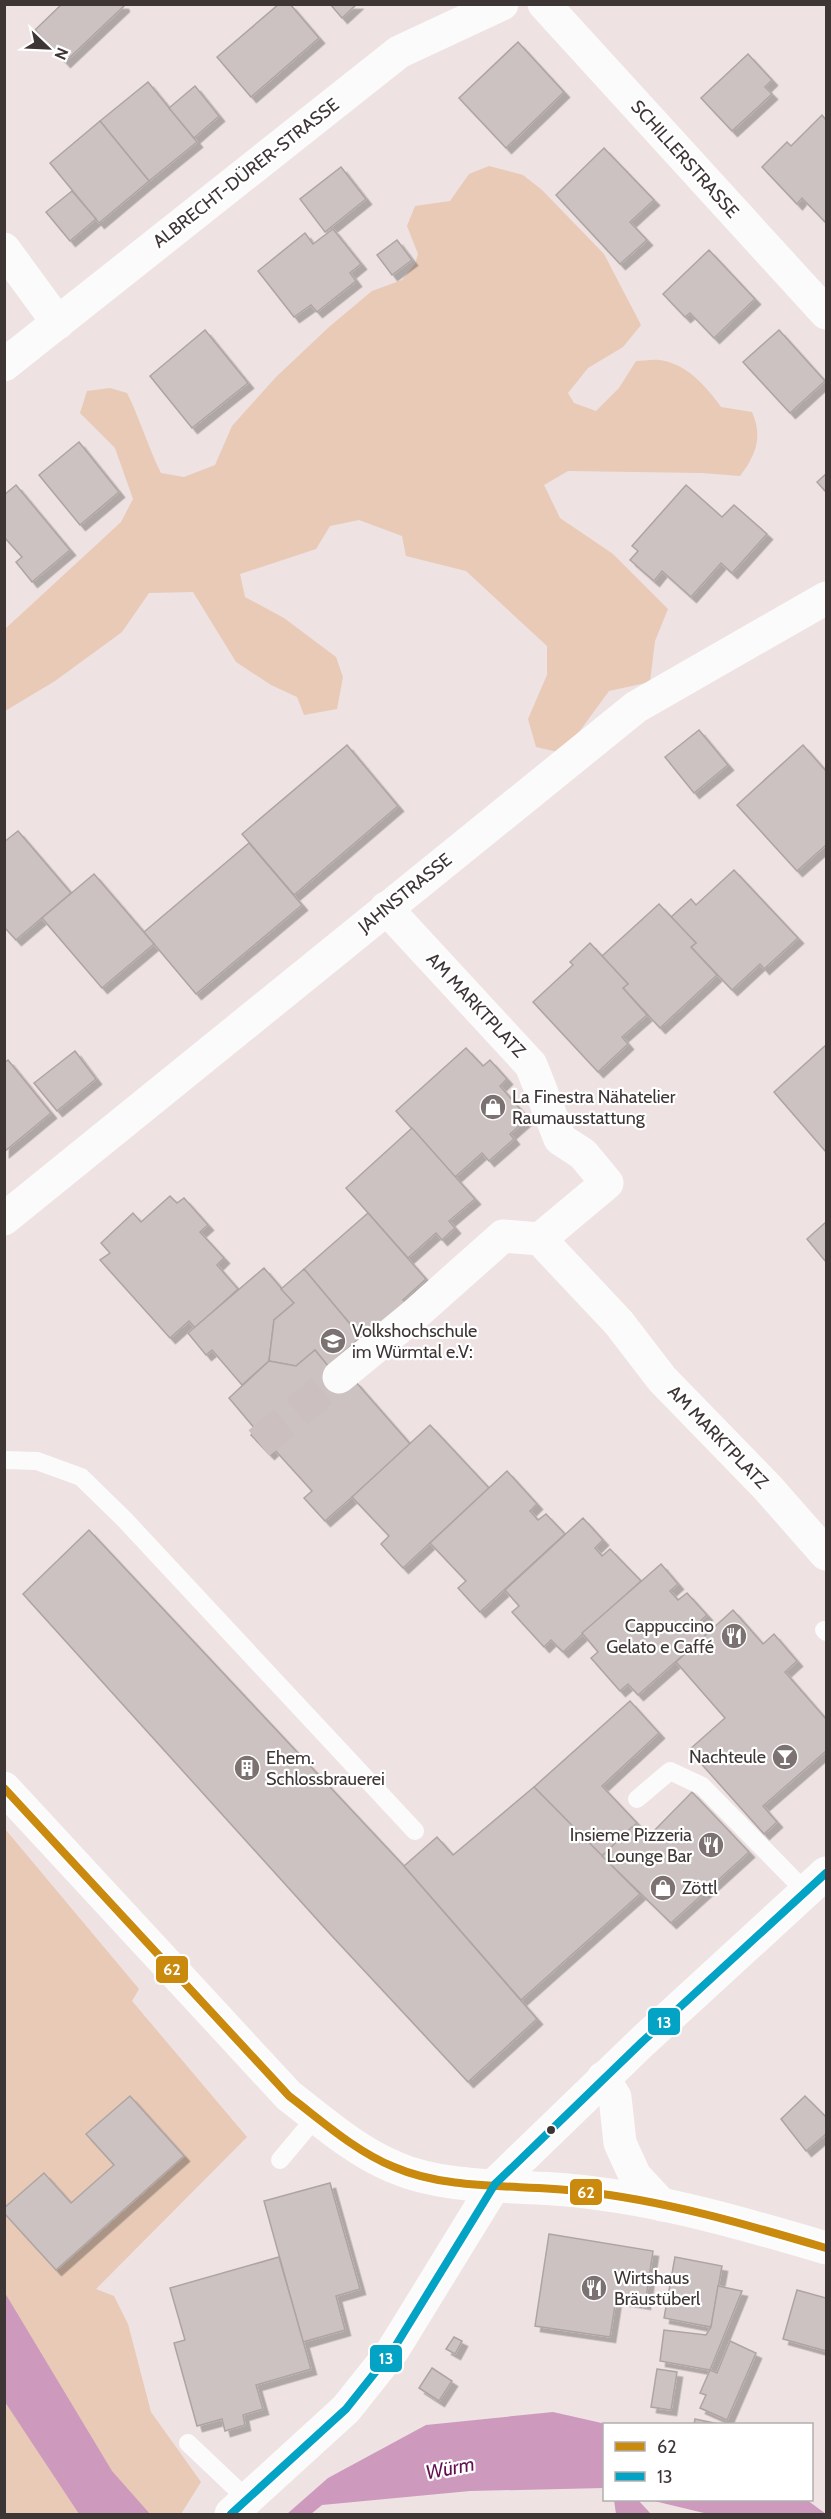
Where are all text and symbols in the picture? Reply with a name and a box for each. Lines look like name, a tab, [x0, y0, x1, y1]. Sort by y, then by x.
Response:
north arrow	[18, 18, 78, 78]
text: N	[50, 45, 72, 63]
street label: ALBRECHT-DÜRER-STRASSE	[149, 94, 343, 252]
street label: SCHILLERSTRASSE	[626, 96, 744, 222]
street label: JAHNSTRASSE	[353, 849, 456, 938]
street label: AM MARKTPLATZ	[422, 948, 530, 1062]
place label: La Finestra Nähatelier Raumausstattung	[512, 1086, 676, 1129]
shop icon: La Finestra Nähatelier Raumausstattung	[478, 1092, 508, 1122]
place label: Volkshochschule im Würmtal e.V:	[352, 1320, 477, 1363]
school or university icon: Volkshochschule im Würmtal e.V:	[318, 1326, 348, 1356]
street label: AM MARKTPLATZ	[663, 1381, 773, 1493]
place label: Cappuccino Gelato e Caffé	[606, 1615, 714, 1658]
restaurant icon: Cappuccino Gelato e Caffé	[719, 1621, 749, 1651]
bar icon: Nachteule	[770, 1742, 800, 1772]
place label: Nachteule	[689, 1746, 766, 1768]
place label: Ehem. Schlossbrauerei	[266, 1747, 385, 1790]
building icon: Ehem. Schlossbrauerei	[232, 1753, 262, 1783]
place label: Insieme Pizzeria Lounge Bar	[570, 1824, 692, 1867]
restaurant icon: Insieme Pizzeria Lounge Bar	[696, 1830, 726, 1860]
shop icon: Zöttl	[648, 1873, 678, 1903]
place label: Zöttl	[682, 1877, 718, 1899]
line badge: 62	[155, 1955, 189, 1984]
text: 62	[163, 1960, 181, 1979]
line badge: 13	[647, 2007, 681, 2036]
text: 13	[657, 2013, 671, 2032]
unlabelled marker	[545, 2124, 557, 2136]
line badge: 62	[569, 2178, 603, 2206]
text: 62	[577, 2183, 595, 2202]
place label: Wirtshaus Bräustüberl	[614, 2267, 701, 2310]
restaurant icon: Wirtshaus Bräustüberl	[579, 2273, 609, 2303]
line badge: 13	[369, 2344, 403, 2373]
text: 13	[379, 2349, 393, 2368]
legend	[603, 2423, 813, 2501]
text: 62	[657, 2436, 677, 2458]
water label: Würm	[423, 2452, 477, 2484]
text: 13	[657, 2466, 673, 2488]

